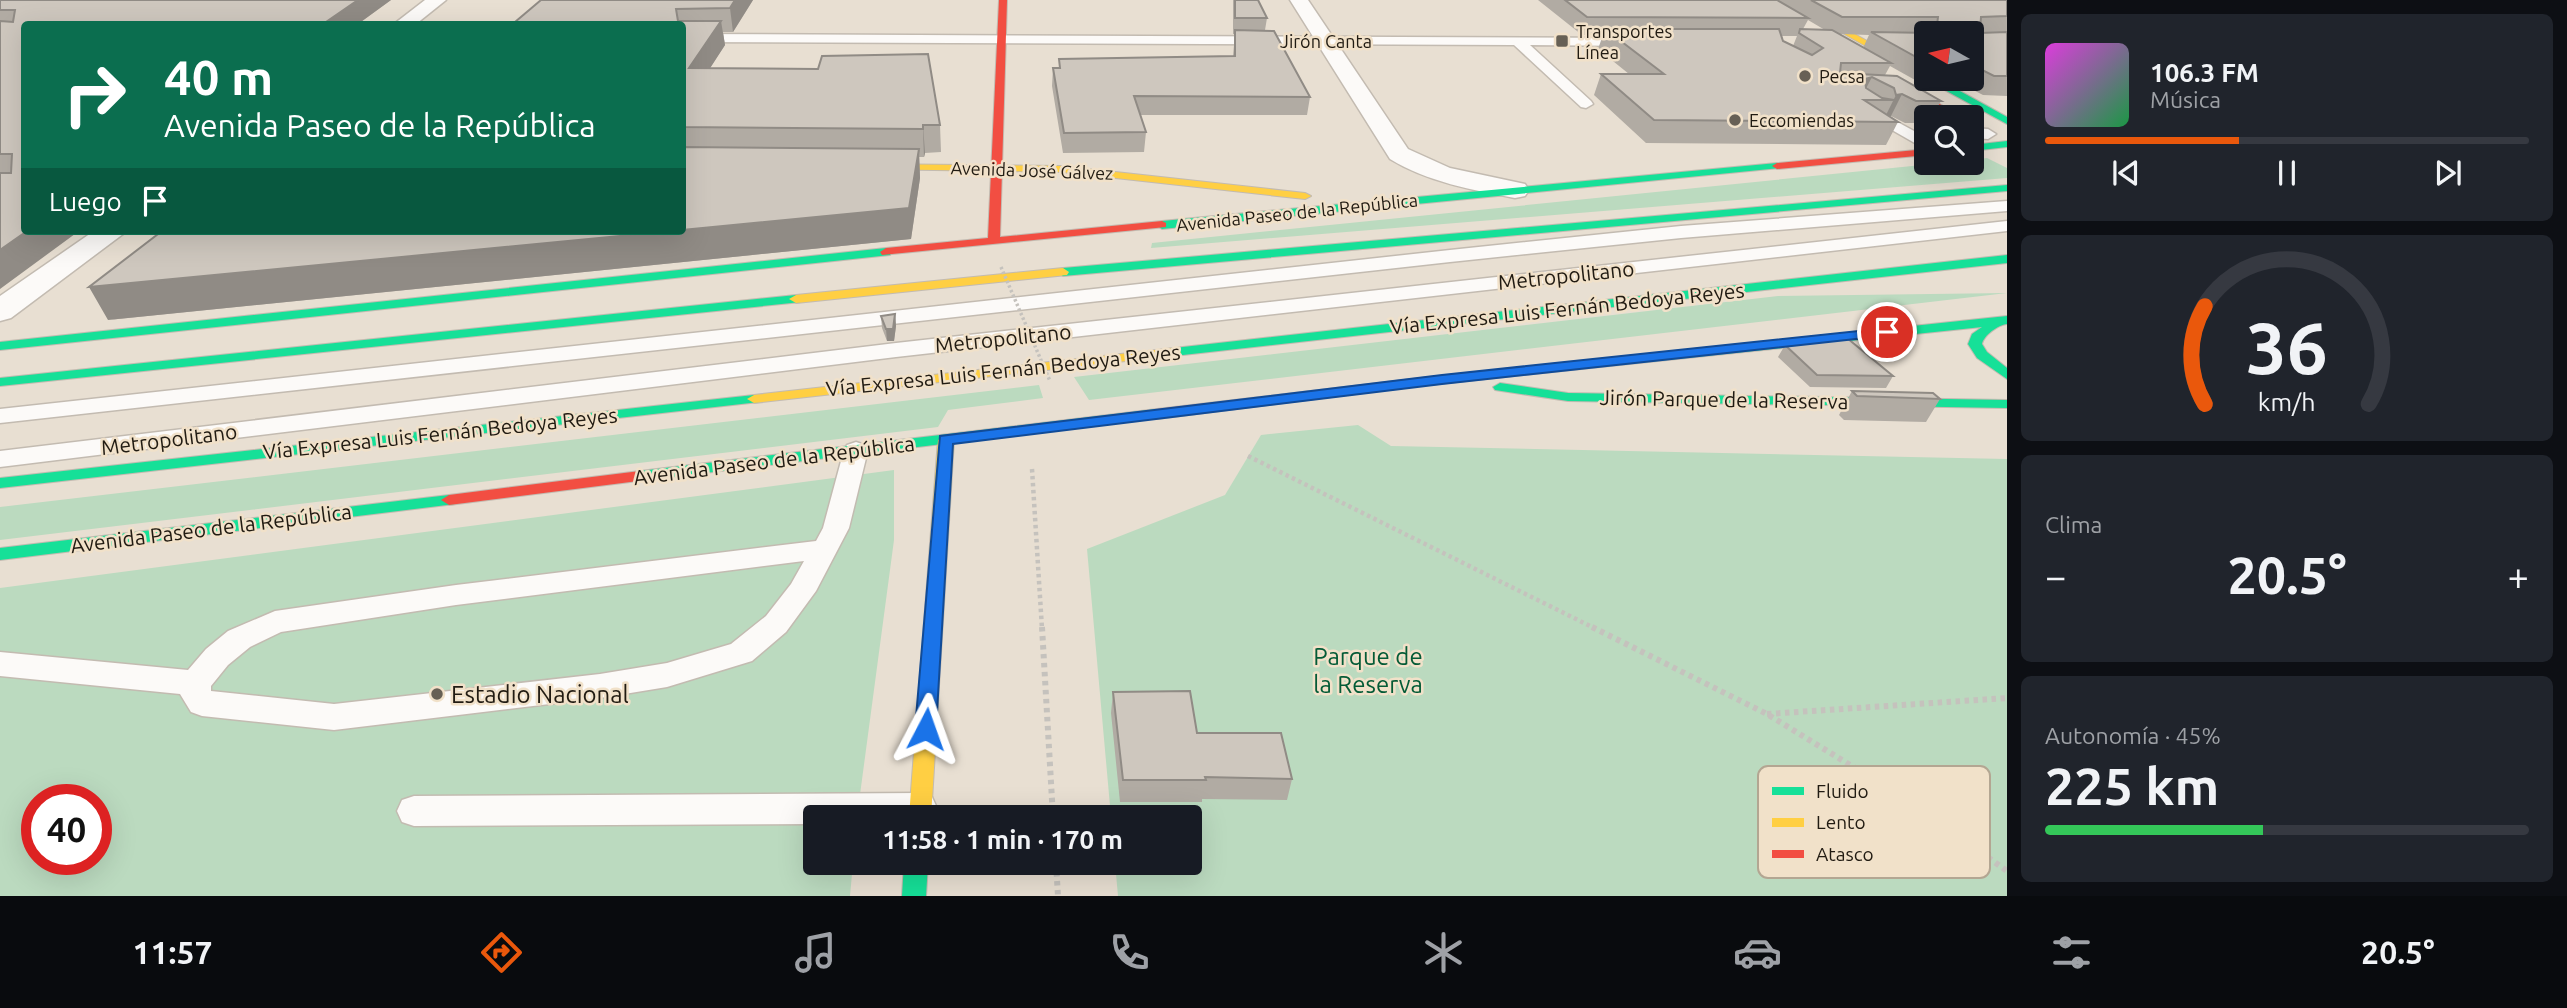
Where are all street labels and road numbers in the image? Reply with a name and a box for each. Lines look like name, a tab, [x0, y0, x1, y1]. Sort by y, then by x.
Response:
street label: Jirón Canta	[1280, 31, 1372, 51]
street label: Avenida José Gálvez	[950, 157, 1114, 183]
street label: Avenida Paseo de la República	[1175, 189, 1419, 235]
street label: Metropolitano	[1497, 256, 1635, 294]
street label: Vía Expresa Luis Fernán Bedoya Reyes	[1389, 277, 1745, 339]
street label: Metropolitano	[934, 319, 1072, 357]
street label: Vía Expresa Luis Fernán Bedoya Reyes	[825, 339, 1181, 401]
street label: Jirón Parque de la Reserva	[1599, 385, 1849, 413]
street label: Vía Expresa Luis Fernán Bedoya Reyes	[262, 402, 618, 464]
street label: Metropolitano	[100, 419, 238, 459]
street label: Avenida Paseo de la República	[632, 431, 916, 489]
street label: Avenida Paseo de la República	[69, 499, 353, 557]

